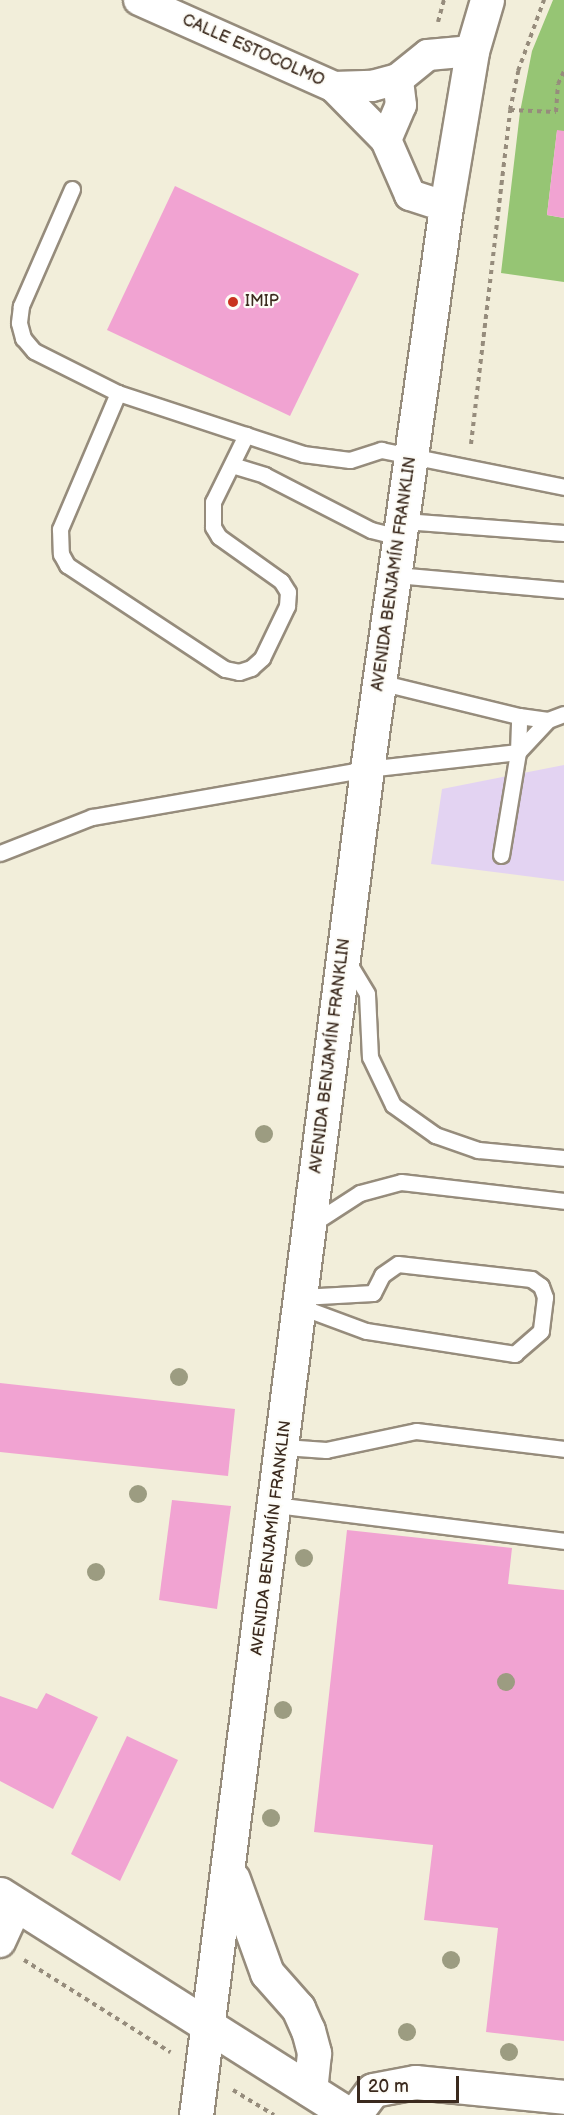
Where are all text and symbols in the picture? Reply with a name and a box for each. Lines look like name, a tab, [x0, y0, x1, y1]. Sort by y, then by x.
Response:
street label: CALLE ESTOCOLMO	[179, 11, 327, 91]
place label: IMIP	[245, 292, 279, 312]
marker: IMIP	[226, 295, 240, 309]
street label: AVENIDA BENJAMÍN FRANKLIN	[369, 456, 421, 692]
street label: AVENIDA BENJAMÍN FRANKLIN	[307, 938, 355, 1174]
street label: AVENIDA BENJAMÍN FRANKLIN	[248, 1420, 296, 1656]
scale bar	[360, 2064, 462, 2102]
text: 20 m	[368, 2076, 409, 2097]

